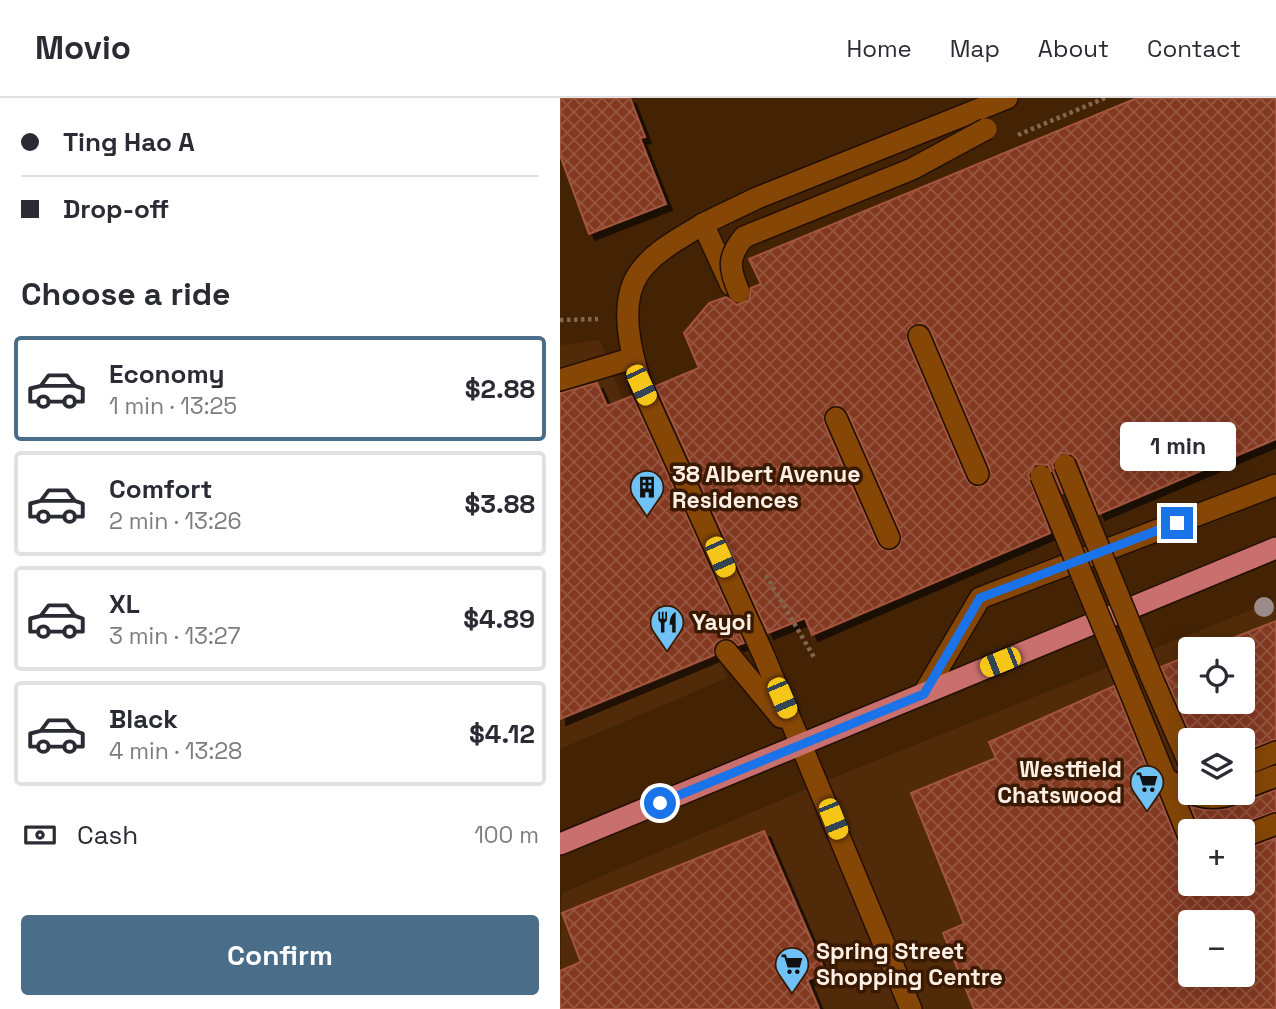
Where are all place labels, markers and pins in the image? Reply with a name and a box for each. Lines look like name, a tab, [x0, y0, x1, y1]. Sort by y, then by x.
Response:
place label: 38 Albert Avenue Residences	[672, 459, 861, 515]
building icon: 38 Albert Avenue Residences	[628, 468, 666, 517]
restaurant icon: Yayoi	[648, 603, 686, 652]
place label: Yayoi	[692, 607, 752, 637]
place label: Westfield Chatswood	[997, 754, 1122, 810]
supermarket icon: Westfield Chatswood	[1128, 763, 1166, 812]
place label: Spring Street Shopping Centre	[816, 936, 1003, 992]
supermarket icon: Spring Street Shopping Centre	[773, 945, 811, 994]

